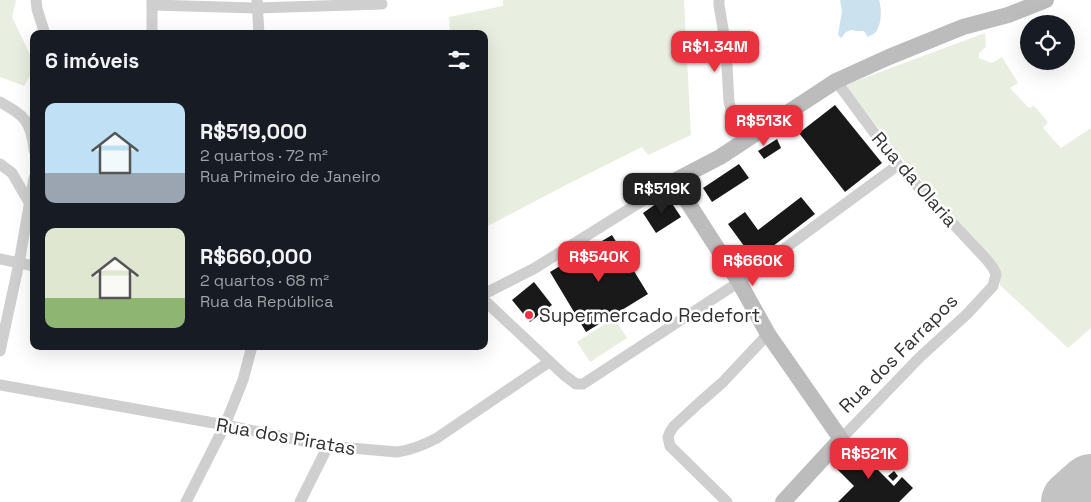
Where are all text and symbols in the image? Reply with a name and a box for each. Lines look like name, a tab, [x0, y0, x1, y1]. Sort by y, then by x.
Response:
map controls	[1020, 15, 1075, 70]
button: locate	[1020, 15, 1075, 70]
pin: R$1.34M	[669, 30, 761, 73]
text: R$1.34M	[682, 36, 748, 57]
icon: filters	[445, 46, 473, 74]
text: 6 imóveis	[45, 47, 139, 74]
pin: R$513K	[723, 104, 805, 147]
text: R$513K	[736, 110, 792, 131]
text: R$519,000	[200, 118, 307, 145]
icon: home	[85, 123, 145, 183]
street label: Rua da Olaria	[866, 126, 963, 232]
text: 2 quartos · 72 m²	[200, 145, 328, 166]
text: Rua Primeiro de Janeiro	[200, 166, 381, 187]
pin: R$519K	[621, 172, 703, 215]
text: R$519K	[634, 178, 690, 199]
pin: R$540K	[558, 240, 640, 283]
text: R$660,000	[200, 243, 312, 270]
pin: R$660K	[712, 244, 794, 287]
text: R$540K	[569, 246, 629, 267]
icon: home	[85, 248, 145, 308]
text: R$660K	[723, 250, 783, 271]
text: 2 quartos · 68 m²	[200, 270, 329, 291]
street label: Rua dos Farrapos	[834, 289, 963, 418]
text: Rua da República	[200, 291, 333, 312]
place label: Supermercado Redefort	[539, 303, 760, 328]
marker: Supermercado Redefort	[523, 309, 535, 321]
street label: Rua dos Piratas	[214, 412, 358, 461]
pin: R$521K	[828, 438, 910, 480]
text: R$521K	[841, 443, 897, 464]

